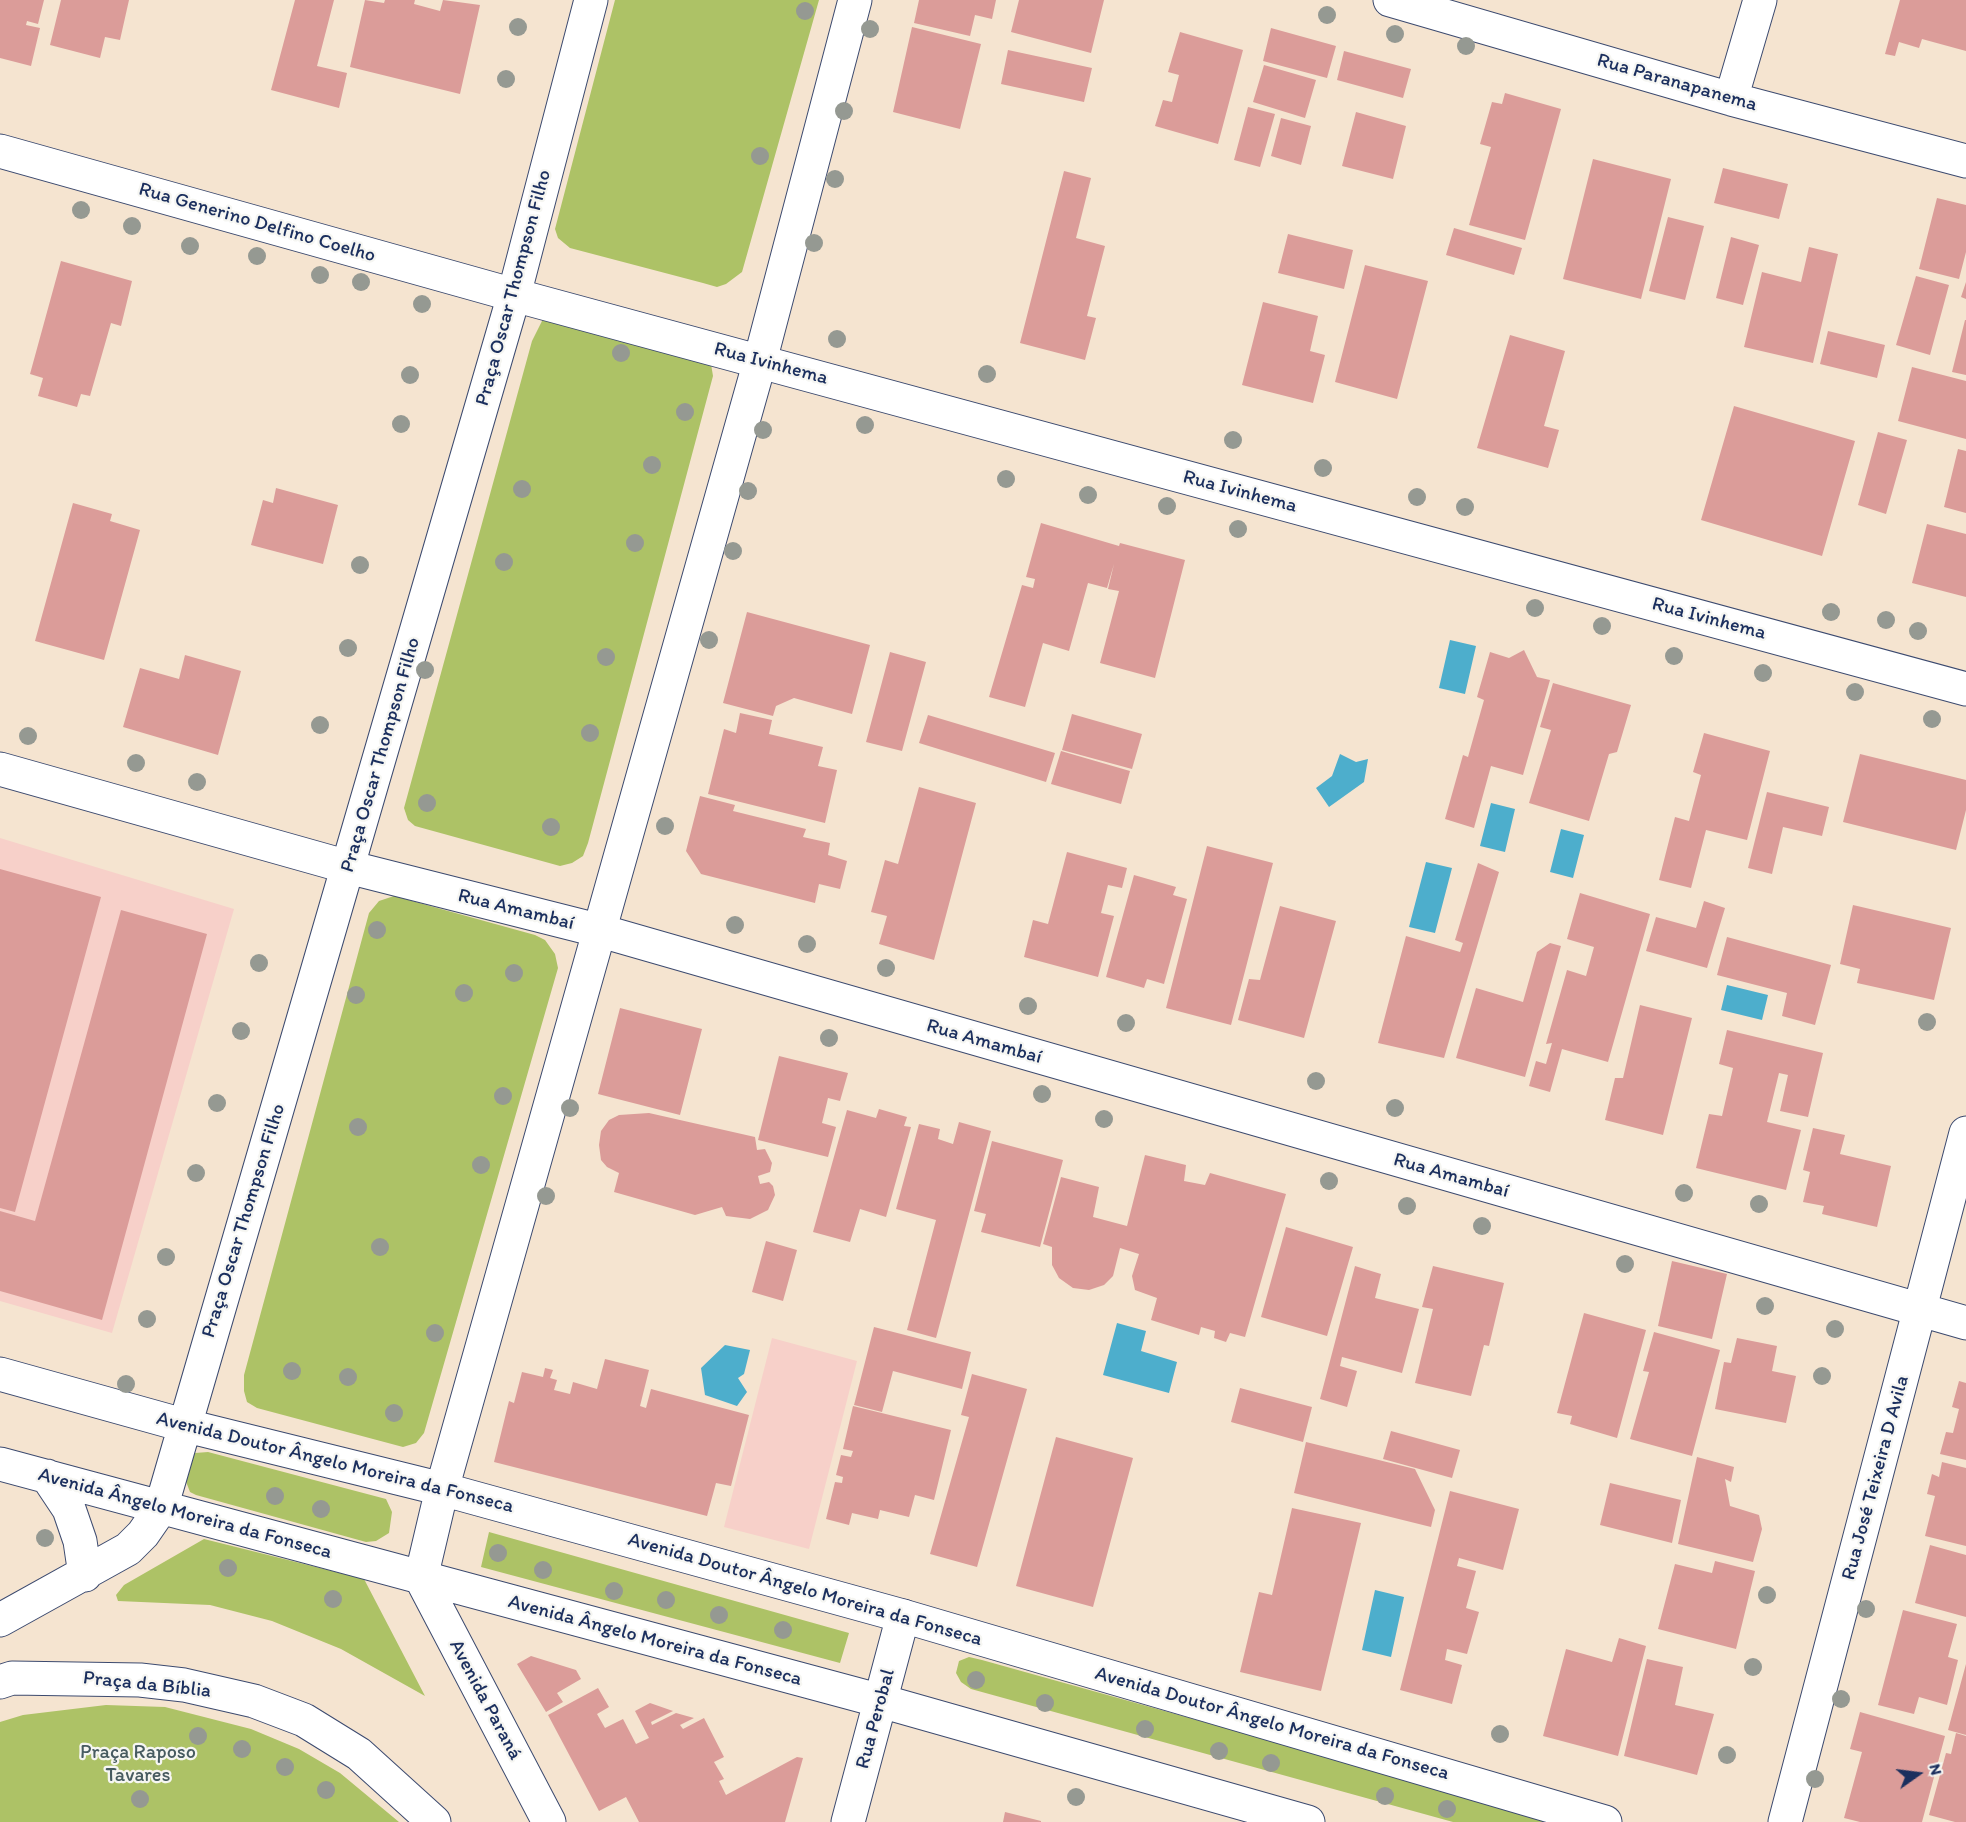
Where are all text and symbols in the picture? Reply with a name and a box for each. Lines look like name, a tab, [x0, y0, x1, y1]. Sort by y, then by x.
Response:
street label: Rua Paranapanema	[1594, 49, 1760, 117]
street label: Praça Oscar Thompson Filho	[471, 167, 557, 409]
street label: Rua Generino Delfino Coelho	[136, 178, 378, 268]
street label: Rua Ivinhema	[711, 337, 831, 391]
street label: Rua Ivinhema	[1180, 465, 1300, 519]
street label: Rua Ivinhema	[1649, 592, 1769, 646]
street label: Praça Oscar Thompson Filho	[336, 635, 426, 875]
street label: Rua Amambaí	[455, 884, 577, 936]
street label: Rua Amambaí	[923, 1014, 1045, 1070]
street label: Praça Oscar Thompson Filho	[197, 1101, 291, 1341]
street label: Rua Amambaí	[1390, 1148, 1512, 1204]
street label: Rua José Teixeira D Avila	[1837, 1373, 1915, 1583]
street label: Avenida Doutor Ângelo Moreira da Fonseca	[154, 1407, 516, 1519]
street label: Avenida Ângelo Moreira da Fonseca	[35, 1463, 335, 1565]
street label: Avenida Doutor Ângelo Moreira da Fonseca	[625, 1528, 985, 1652]
street label: Avenida Ângelo Moreira da Fonseca	[505, 1590, 805, 1692]
street label: Avenida Paraná	[443, 1636, 527, 1764]
street label: Avenida Doutor Ângelo Moreira da Fonseca	[1092, 1662, 1452, 1786]
street label: Praça da Bíblia	[82, 1666, 212, 1704]
street label: Rua Perobal	[851, 1666, 901, 1772]
park label: Praça Raposo Tavares	[80, 1741, 196, 1788]
north arrow	[1888, 1744, 1948, 1804]
text: N	[1925, 1762, 1946, 1777]

